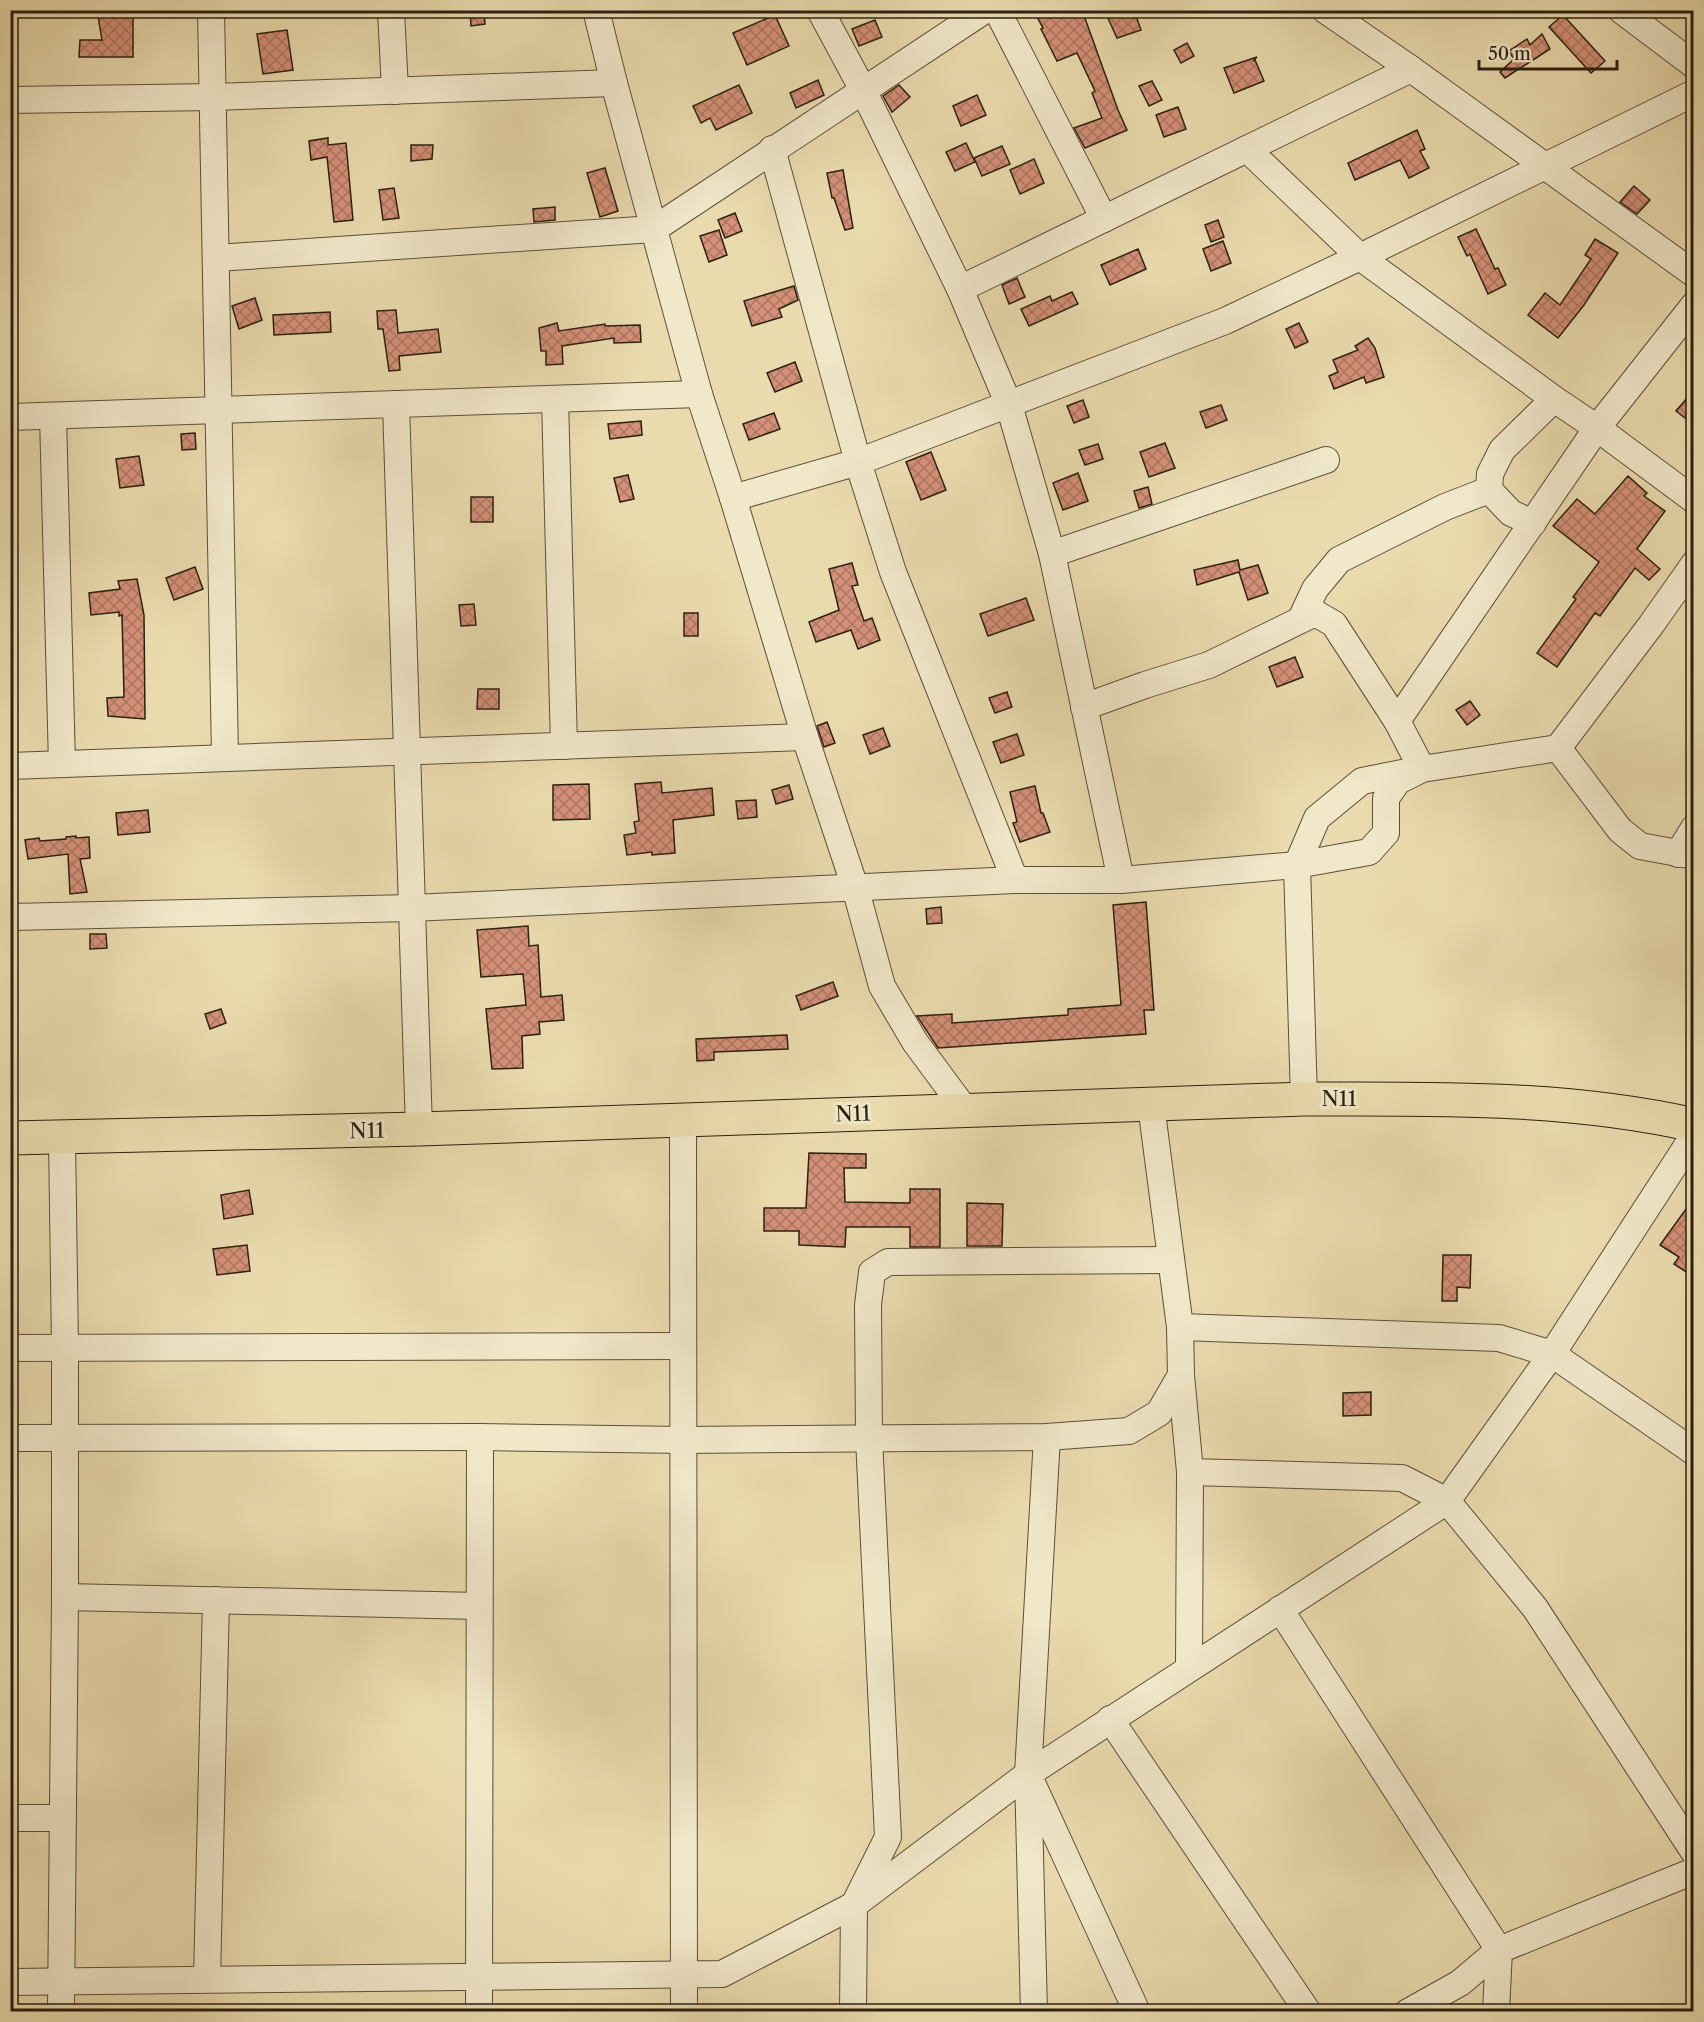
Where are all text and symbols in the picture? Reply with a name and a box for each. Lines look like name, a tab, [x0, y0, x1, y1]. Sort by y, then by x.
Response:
scale bar	[1479, 33, 1617, 71]
text: 50 m	[1488, 43, 1531, 65]
street label: N11	[1322, 1086, 1357, 1111]
street label: N11	[835, 1100, 871, 1127]
street label: N11	[349, 1118, 385, 1143]

